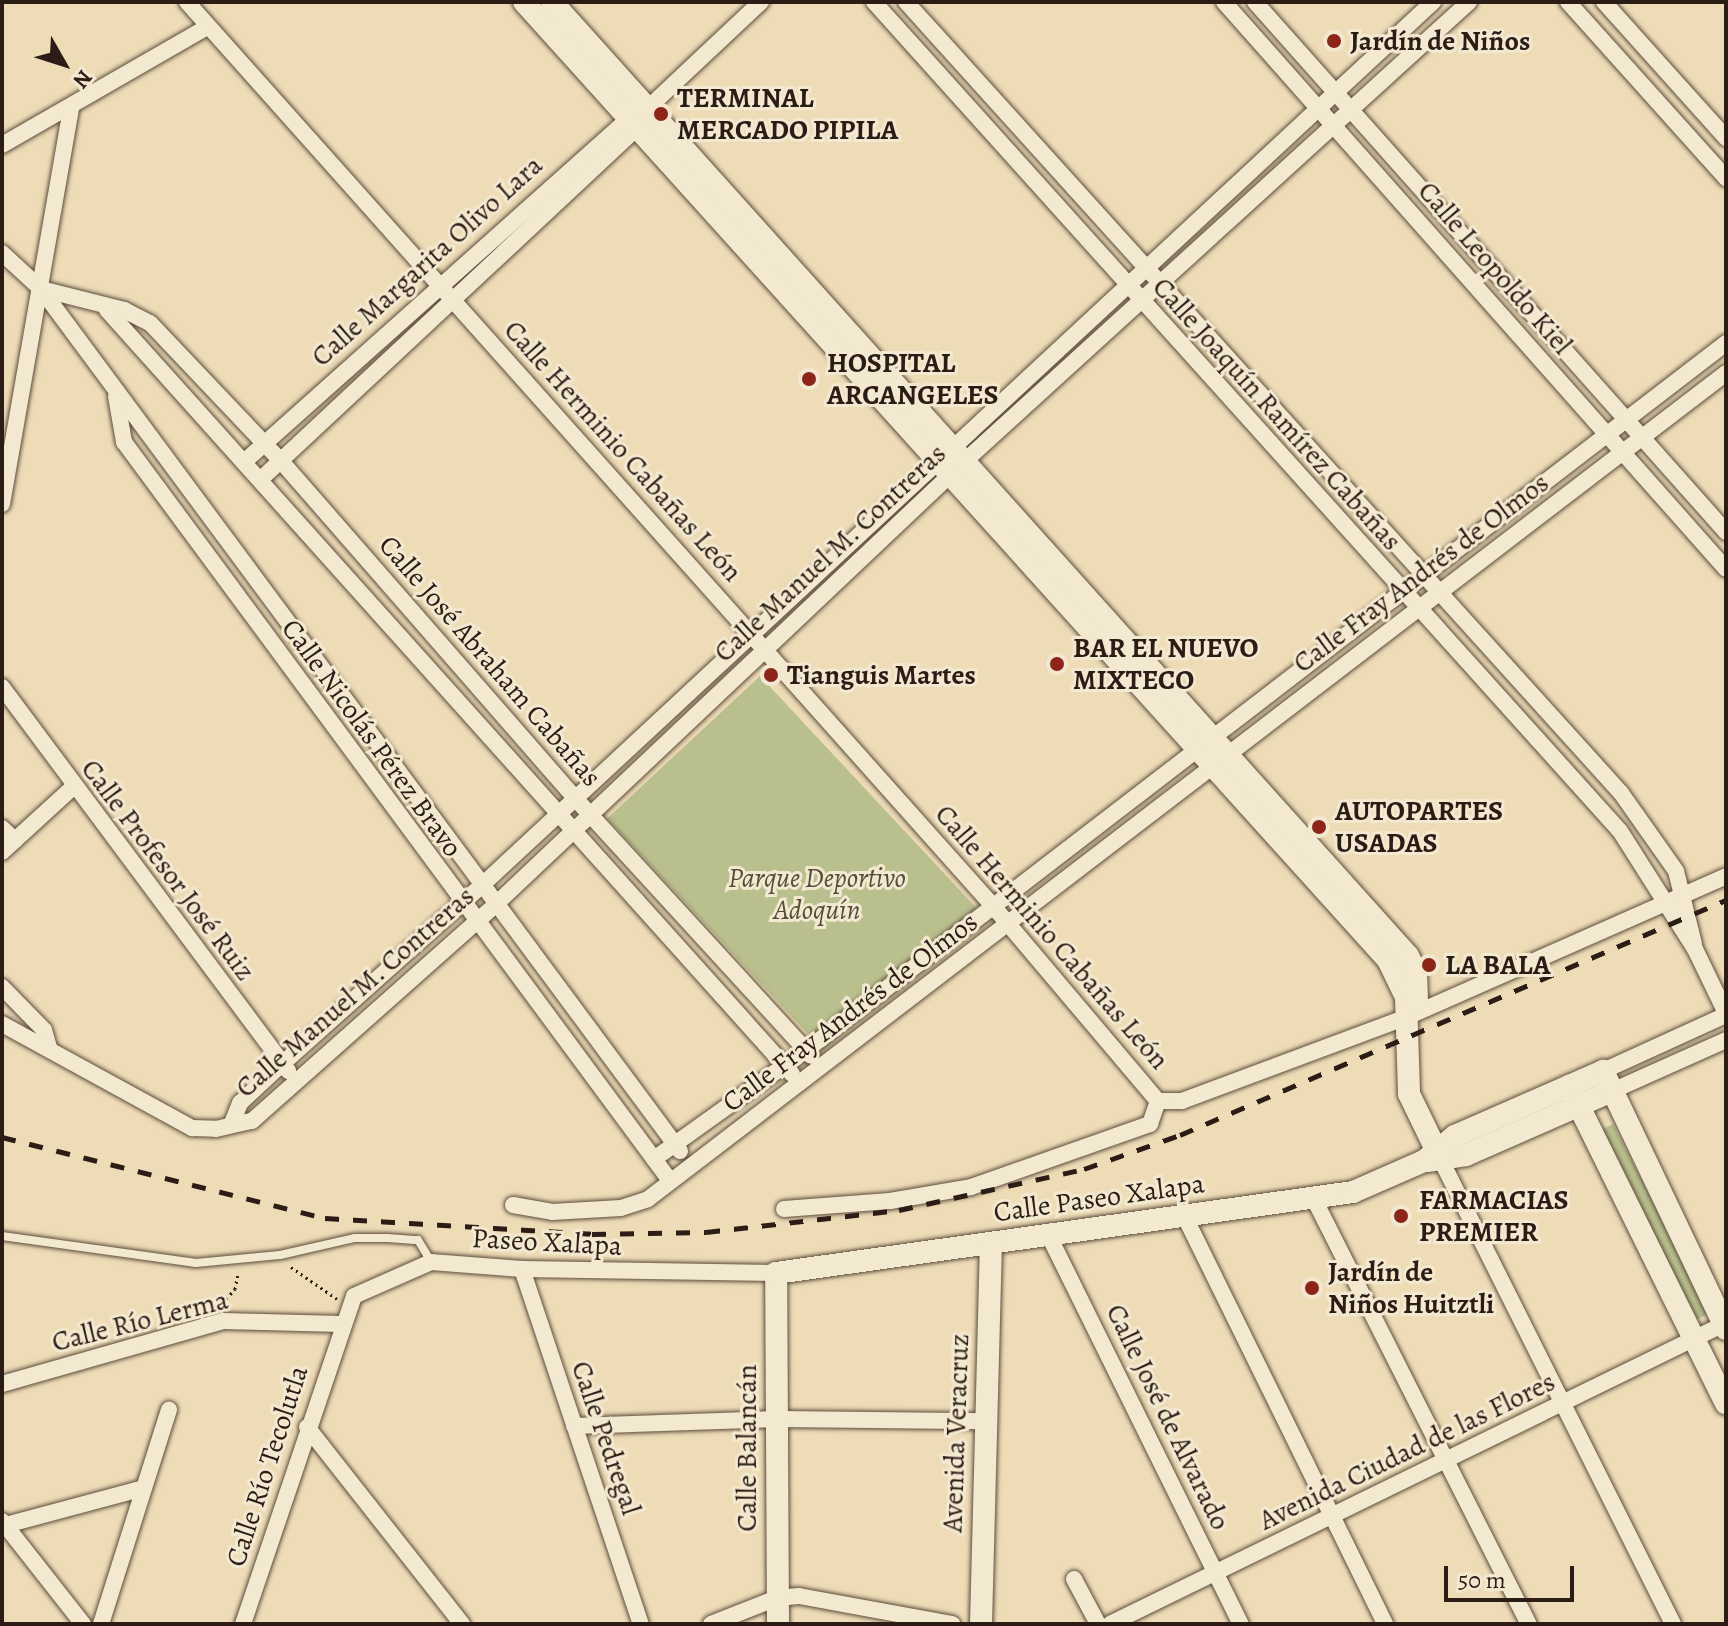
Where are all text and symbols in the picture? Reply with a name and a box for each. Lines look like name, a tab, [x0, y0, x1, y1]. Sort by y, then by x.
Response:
north arrow	[24, 24, 104, 104]
place label: Jardín de Niños	[1350, 24, 1530, 58]
marker: Jardín de Niños	[1325, 32, 1343, 50]
text: N	[66, 63, 99, 95]
place label: TERMINAL MERCADO PIPILA	[677, 81, 898, 147]
marker: TERMINAL MERCADO PIPILA	[652, 105, 670, 123]
street label: Calle Margarita Olivo Lara	[305, 148, 549, 374]
street label: Calle Leopoldo Kiel	[1411, 175, 1579, 361]
street label: Calle Joaquín Ramírez Cabañas	[1145, 271, 1409, 557]
street label: Calle Herminio Cabañas León	[497, 314, 749, 588]
place label: HOSPITAL ARCANGELES	[827, 346, 998, 412]
marker: HOSPITAL ARCANGELES	[798, 368, 820, 390]
street label: Calle Manuel M. Contreras	[707, 437, 953, 669]
street label: Calle Fray Andrés de Olmos	[1287, 466, 1555, 680]
street label: Calle José Abraham Cabañas	[372, 529, 608, 793]
street label: Calle Nicolás Pérez Bravo	[274, 613, 470, 863]
place label: BAR EL NUEVO MIXTECO	[1073, 631, 1258, 697]
marker: BAR EL NUEVO MIXTECO	[1048, 655, 1066, 673]
place label: Tianguis Martes	[787, 658, 976, 692]
marker: Tianguis Martes	[762, 666, 780, 684]
street label: Calle Profesor José Ruiz	[74, 753, 262, 987]
place label: AUTOPARTES USADAS	[1335, 794, 1503, 860]
street label: Calle Herminio Cabañas León	[928, 798, 1176, 1076]
marker: AUTOPARTES USADAS	[1310, 818, 1328, 836]
park label: Parque Deportivo Adoquín	[728, 861, 906, 927]
street label: Calle Manuel M. Contreras	[229, 879, 481, 1105]
street label: Calle Fray Andrés de Olmos	[716, 905, 984, 1119]
place label: LA BALA	[1445, 948, 1550, 982]
marker: LA BALA	[1420, 956, 1438, 974]
street label: Calle Paseo Xalapa	[992, 1167, 1206, 1229]
place label: FARMACIAS PREMIER	[1419, 1183, 1569, 1249]
marker: FARMACIAS PREMIER	[1390, 1205, 1412, 1227]
street label: Paseo Xalapa	[471, 1221, 623, 1263]
place label: Jardín de Niños Huitztli	[1328, 1255, 1494, 1321]
marker: Jardín de Niños Huitztli	[1303, 1279, 1321, 1297]
street label: Calle Río Lerma	[48, 1283, 232, 1359]
street label: Calle José de Alvarado	[1099, 1299, 1237, 1535]
street label: Avenida Veracruz	[936, 1333, 976, 1533]
street label: Calle Pedregal	[564, 1357, 648, 1519]
street label: Calle Río Tecolutla	[219, 1361, 315, 1571]
street label: Calle Balancán	[730, 1364, 764, 1532]
street label: Avenida Ciudad de las Flores	[1254, 1365, 1560, 1537]
scale bar	[1448, 1550, 1578, 1600]
text: 50 m	[1458, 1564, 1506, 1596]

